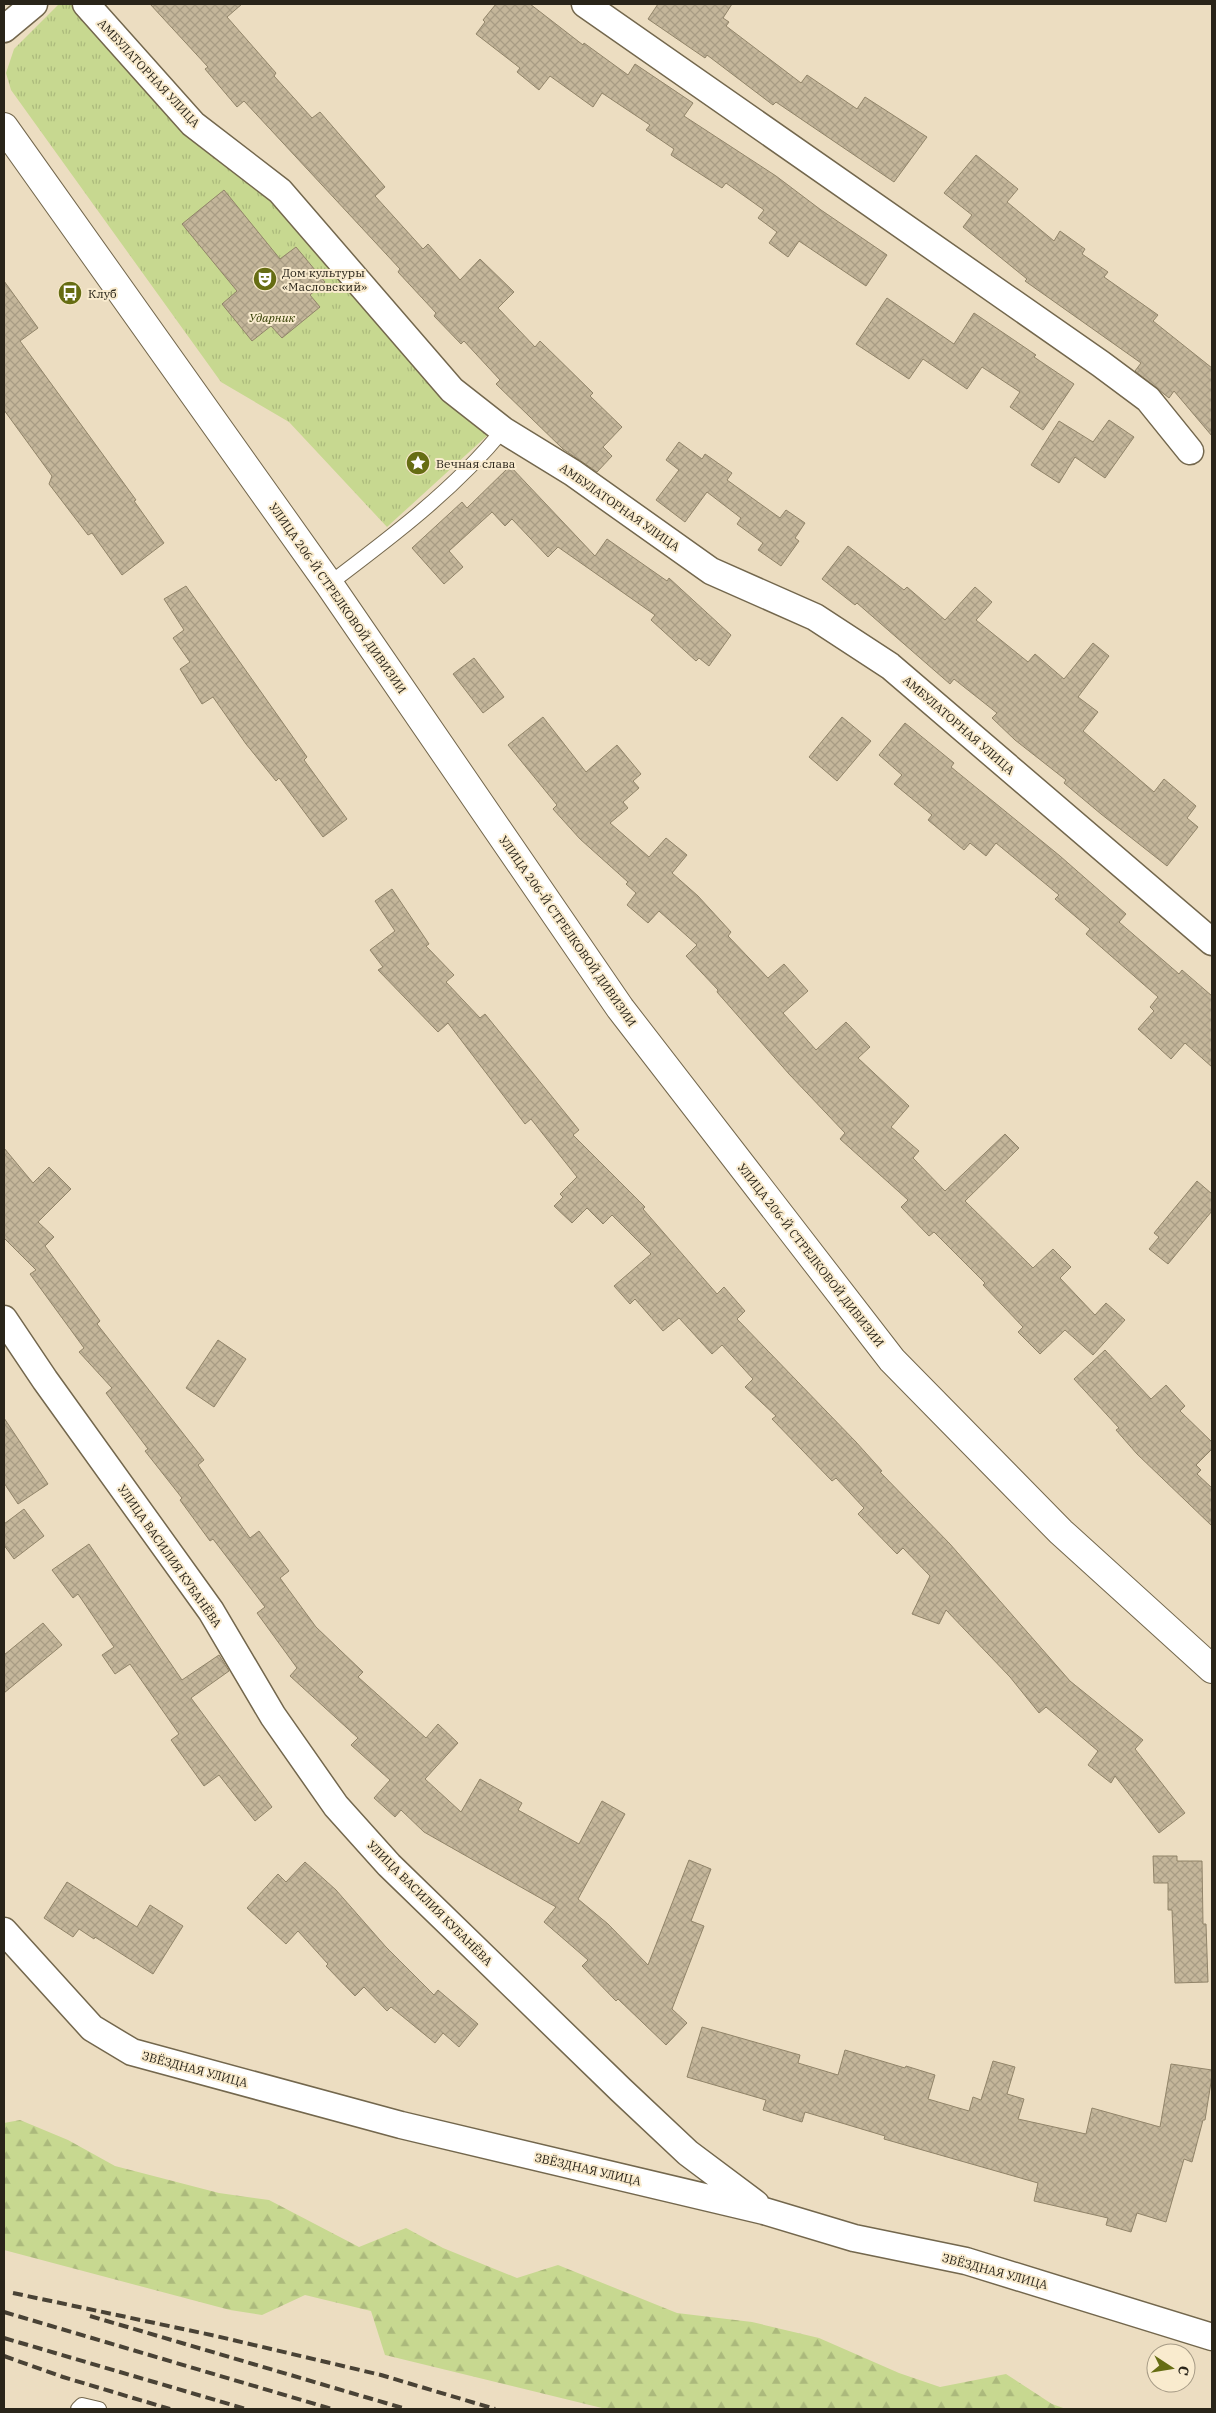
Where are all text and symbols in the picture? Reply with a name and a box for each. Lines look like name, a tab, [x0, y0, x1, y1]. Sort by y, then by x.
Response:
street label: АМБУЛАТОРНАЯ УЛИЦА	[95, 16, 204, 131]
place label: Дом культуры «Масловский»	[282, 265, 367, 294]
theatre icon: Дом культуры «Масловский»	[252, 266, 278, 292]
bus stop icon: Клуб	[57, 280, 83, 306]
place label: Клуб	[88, 286, 117, 301]
park label: Ударник	[249, 310, 295, 325]
place icon: Вечная слава	[405, 450, 431, 476]
place label: Вечная слава	[436, 456, 516, 471]
street label: АМБУЛАТОРНАЯ УЛИЦА	[557, 460, 683, 555]
street label: УЛИЦА 206-Й СТРЕЛКОВОЙ ДИВИЗИИ	[266, 500, 410, 696]
street label: АМБУЛАТОРНАЯ УЛИЦА	[900, 672, 1018, 778]
street label: УЛИЦА 206-Й СТРЕЛКОВОЙ ДИВИЗИИ	[496, 833, 640, 1029]
street label: УЛИЦА 206-Й СТРЕЛКОВОЙ ДИВИЗИИ	[735, 1160, 887, 1350]
street label: УЛИЦА ВАСИЛИЯ КУБАНЁВА	[115, 1482, 226, 1631]
street label: УЛИЦА ВАСИЛИЯ КУБАНЁВА	[364, 1837, 496, 1969]
street label: ЗВЁЗДНАЯ УЛИЦА	[140, 2048, 250, 2091]
street label: ЗВЁЗДНАЯ УЛИЦА	[533, 2149, 644, 2189]
street label: ЗВЁЗДНАЯ УЛИЦА	[940, 2250, 1050, 2293]
north arrow	[1146, 2343, 1196, 2393]
text: С	[1174, 2364, 1193, 2377]

